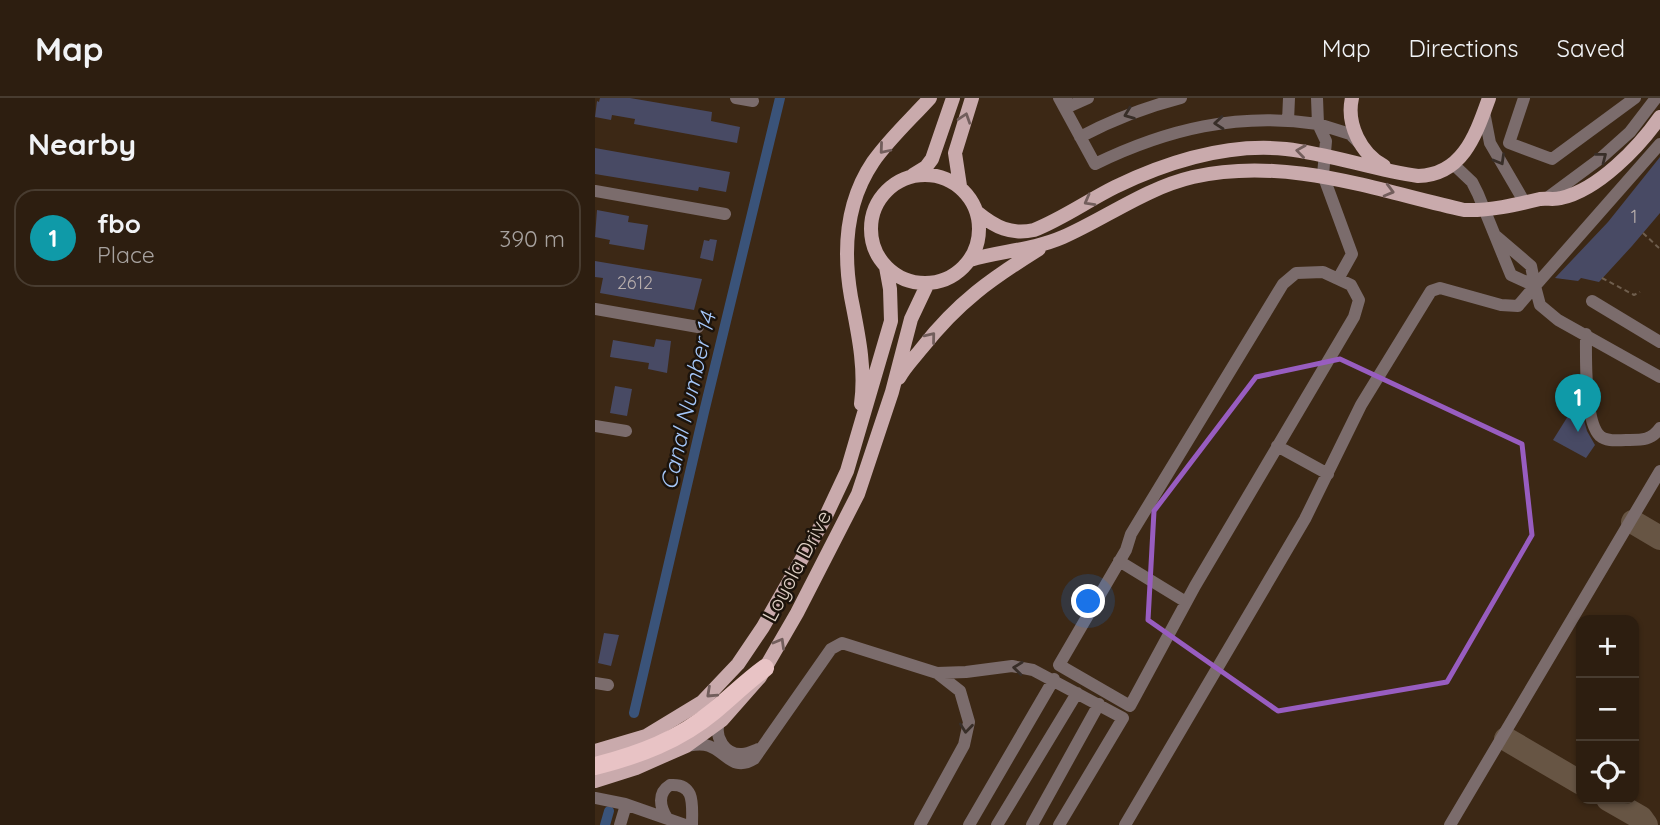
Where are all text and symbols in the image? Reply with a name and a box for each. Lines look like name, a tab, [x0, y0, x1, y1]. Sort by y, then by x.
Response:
text: Map	[35, 28, 103, 69]
text: Map	[1322, 33, 1371, 63]
text: Directions	[1409, 33, 1519, 63]
text: Saved	[1557, 33, 1625, 63]
one-way arrow	[1124, 106, 1136, 120]
one-way arrow	[957, 112, 971, 124]
one-way arrow	[1214, 115, 1225, 130]
text: Nearby	[28, 125, 136, 163]
one-way arrow	[880, 140, 892, 153]
one-way arrow	[1295, 144, 1306, 159]
one-way arrow	[1594, 152, 1606, 165]
one-way arrow	[1492, 153, 1505, 166]
one-way arrow	[1383, 183, 1395, 197]
one-way arrow	[1084, 193, 1096, 207]
house number: 1	[1631, 205, 1637, 228]
text: fbo	[97, 207, 141, 240]
text: 1	[49, 224, 57, 253]
text: 390 m	[499, 224, 565, 253]
text: Place	[97, 240, 155, 269]
house number: 2612	[617, 271, 653, 294]
water label: Canal Number 14	[653, 308, 722, 492]
one-way arrow	[923, 332, 935, 345]
pin: 1	[1555, 374, 1601, 432]
street label: Loyola Drive	[756, 505, 836, 626]
your location	[1071, 584, 1105, 618]
map controls	[1576, 615, 1639, 804]
button: +	[1576, 615, 1639, 678]
one-way arrow	[772, 637, 785, 650]
one-way arrow	[1012, 661, 1023, 676]
button: −	[1576, 678, 1639, 741]
one-way arrow	[706, 685, 719, 697]
one-way arrow	[959, 723, 974, 734]
button: locate	[1576, 741, 1639, 804]

